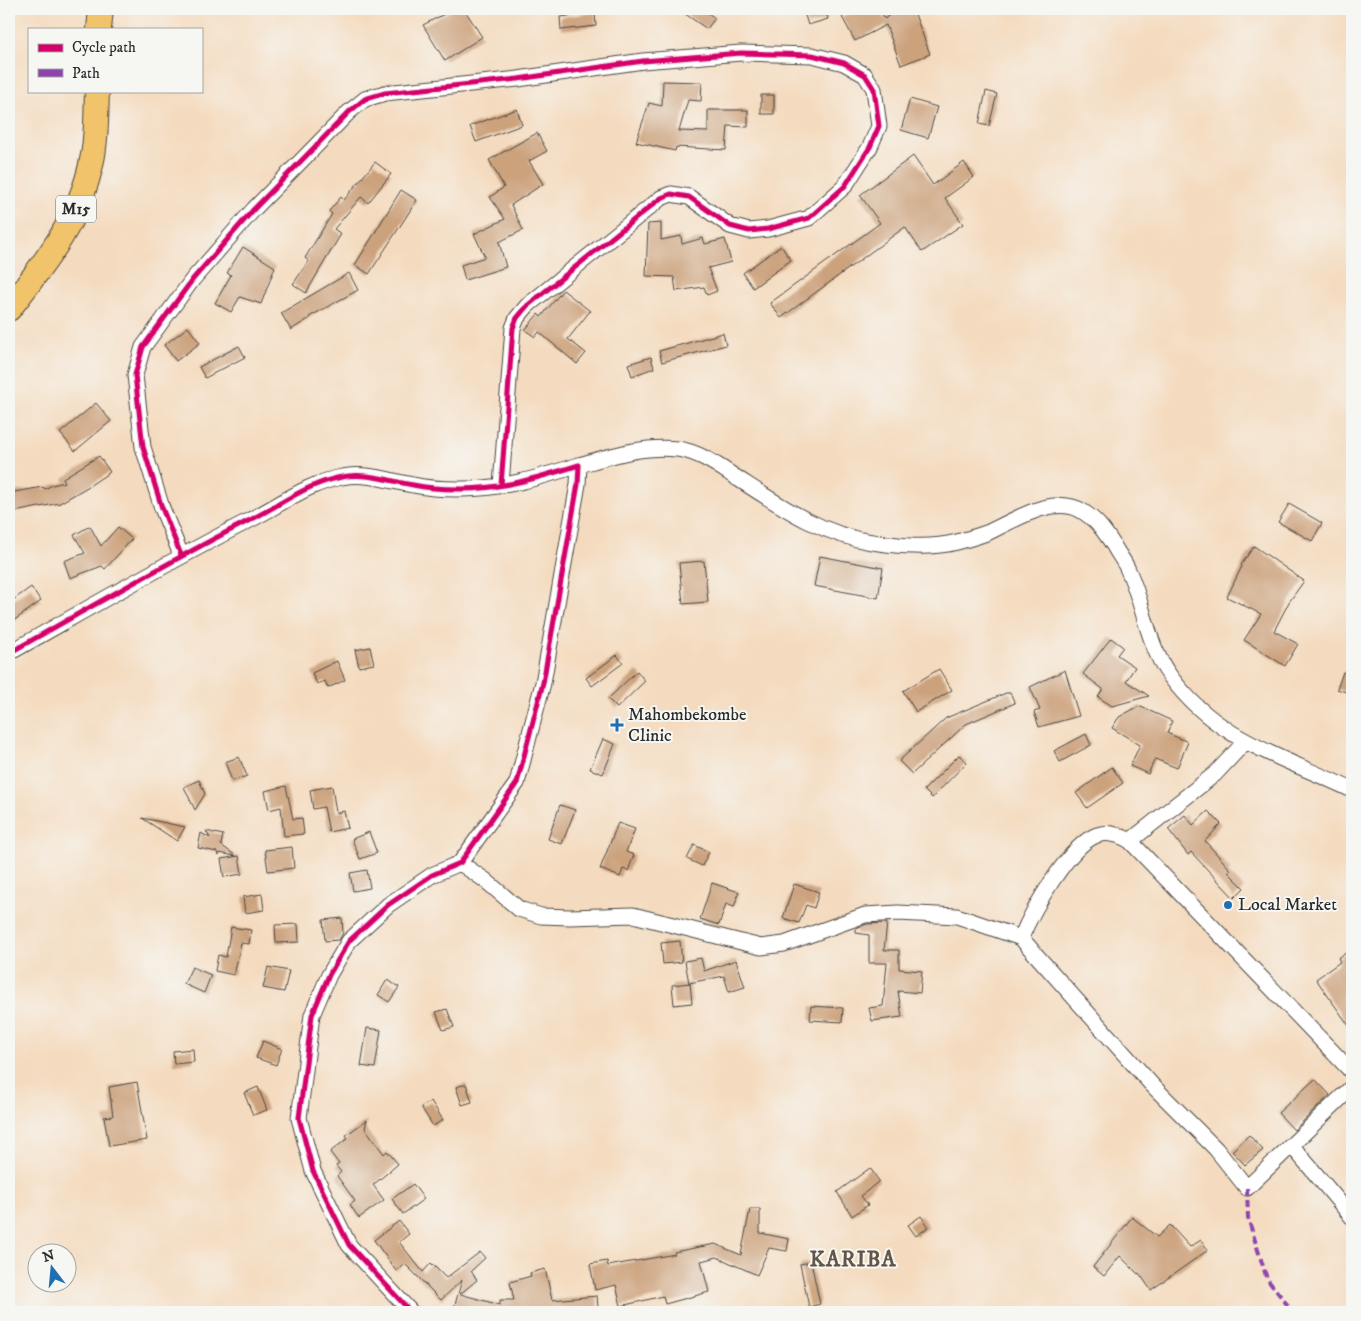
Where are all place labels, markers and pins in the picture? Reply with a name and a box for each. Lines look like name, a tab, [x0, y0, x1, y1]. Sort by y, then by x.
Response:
place label: Mahombekombe Clinic	[628, 704, 746, 747]
marker: Mahombekombe Clinic	[610, 718, 624, 732]
place label: Local Market	[1238, 894, 1337, 916]
marker: Local Market	[1222, 899, 1234, 911]

